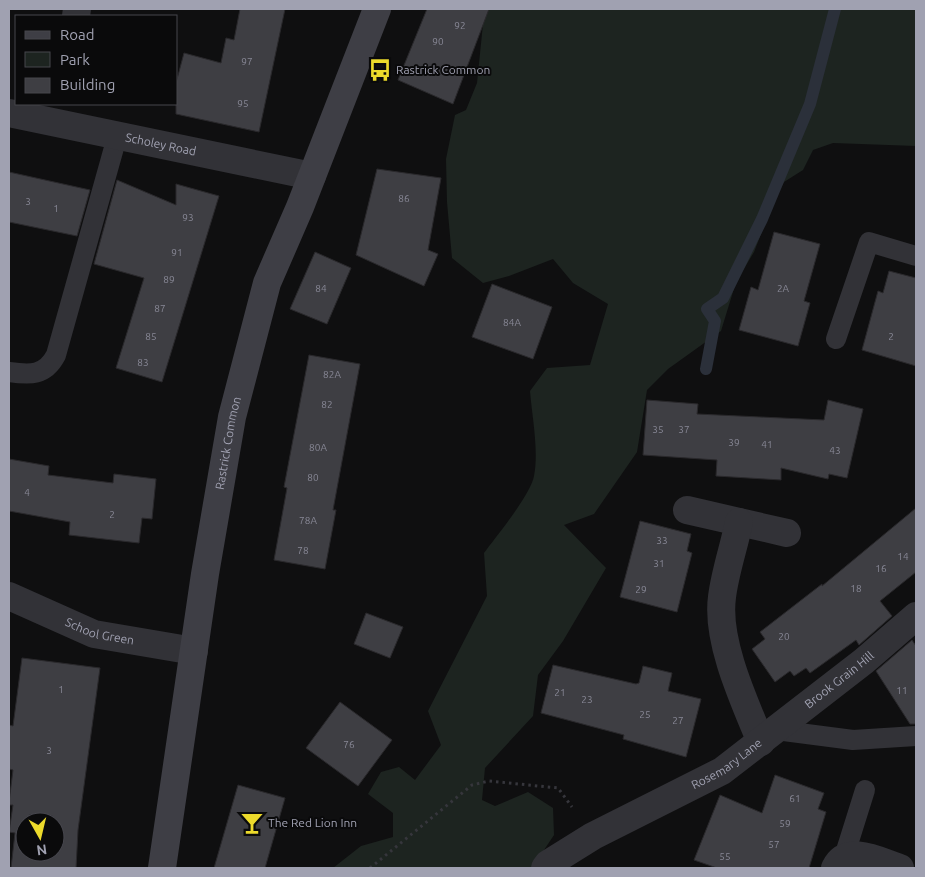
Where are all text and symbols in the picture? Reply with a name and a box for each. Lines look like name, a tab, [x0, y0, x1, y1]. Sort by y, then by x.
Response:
legend	[15, 15, 178, 105]
house number: 92	[454, 20, 466, 31]
text: Road	[60, 26, 95, 43]
house number: 90	[432, 36, 444, 47]
text: Park	[60, 51, 90, 68]
house number: 97	[241, 56, 253, 67]
bus stop icon: Rastrick Common	[367, 57, 393, 83]
place label: Rastrick Common	[396, 63, 490, 76]
text: Building	[60, 76, 115, 93]
house number: 95	[237, 98, 249, 109]
street label: Scholey Road	[124, 130, 197, 158]
house number: 86	[398, 193, 410, 204]
house number: 3	[25, 196, 31, 207]
house number: 1	[53, 203, 59, 214]
house number: 93	[182, 212, 194, 223]
house number: 91	[171, 247, 183, 258]
house number: 89	[163, 274, 175, 285]
house number: 84	[315, 283, 327, 294]
house number: 2A	[777, 283, 790, 294]
house number: 87	[154, 303, 166, 314]
house number: 84A	[503, 317, 521, 328]
house number: 85	[145, 331, 157, 342]
house number: 2	[888, 331, 894, 342]
house number: 83	[137, 357, 149, 368]
house number: 82A	[323, 369, 341, 380]
street label: Rastrick Common	[213, 395, 243, 491]
house number: 82	[321, 399, 333, 410]
house number: 35	[652, 424, 664, 435]
house number: 37	[678, 424, 690, 435]
house number: 39	[728, 437, 740, 448]
house number: 41	[761, 439, 773, 450]
house number: 80A	[309, 442, 327, 453]
house number: 43	[829, 445, 841, 456]
house number: 80	[307, 472, 319, 483]
house number: 4	[24, 487, 30, 498]
house number: 2	[109, 509, 115, 520]
house number: 78A	[299, 515, 317, 526]
house number: 33	[656, 535, 668, 546]
house number: 78	[297, 545, 309, 556]
house number: 14	[897, 551, 909, 562]
house number: 31	[653, 558, 665, 569]
house number: 16	[875, 563, 887, 574]
house number: 18	[850, 583, 862, 594]
house number: 29	[635, 584, 647, 595]
street label: School Green	[63, 615, 135, 647]
house number: 20	[778, 631, 790, 642]
street label: Brook Grain Hill	[802, 649, 876, 710]
house number: 1	[58, 684, 64, 695]
house number: 11	[896, 685, 908, 696]
house number: 21	[554, 687, 566, 698]
house number: 23	[581, 694, 593, 705]
house number: 25	[639, 709, 651, 720]
house number: 27	[672, 715, 684, 726]
street label: Rosemary Lane	[689, 736, 764, 791]
house number: 76	[343, 739, 355, 750]
house number: 3	[46, 745, 52, 756]
house number: 61	[789, 793, 801, 804]
bar icon: The Red Lion Inn	[239, 810, 265, 836]
north arrow	[15, 812, 65, 862]
place label: The Red Lion Inn	[268, 816, 357, 829]
house number: 59	[779, 818, 791, 829]
house number: 57	[768, 839, 780, 850]
text: N	[36, 841, 48, 859]
house number: 55	[719, 851, 731, 862]

